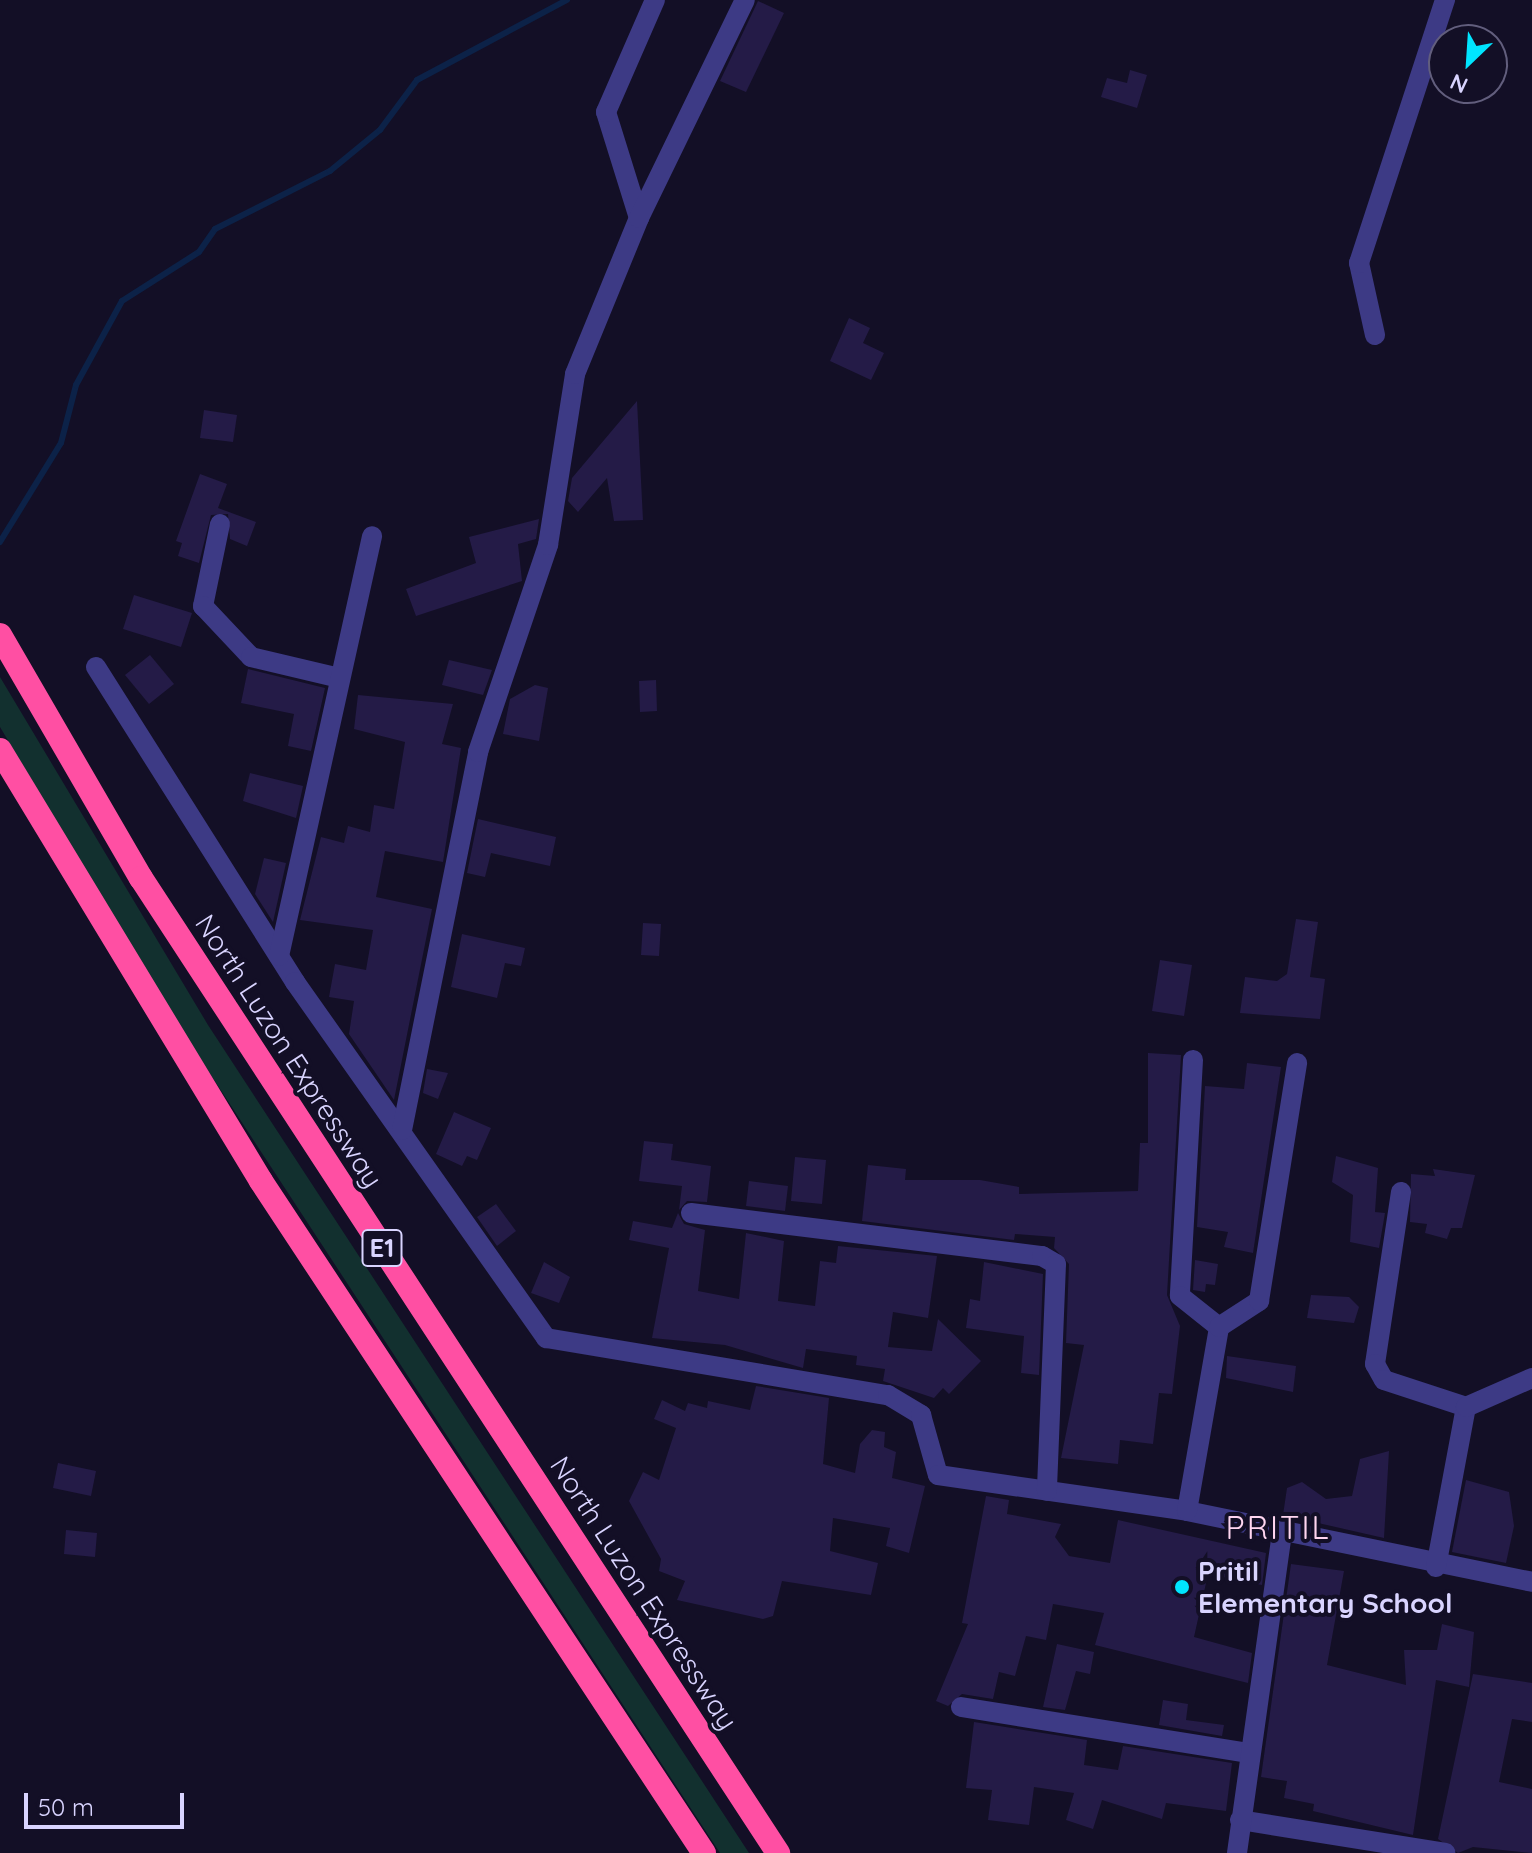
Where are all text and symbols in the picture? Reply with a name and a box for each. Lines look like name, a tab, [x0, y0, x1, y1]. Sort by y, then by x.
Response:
north arrow	[1428, 24, 1508, 104]
text: N	[1445, 68, 1472, 100]
street label: North Luzon Expressway	[188, 908, 390, 1194]
road number: E1	[360, 1226, 404, 1270]
street label: North Luzon Expressway	[543, 1450, 745, 1736]
district label: PRITIL	[1226, 1508, 1330, 1546]
place label: Pritil Elementary School	[1198, 1554, 1452, 1620]
marker: Pritil Elementary School	[1173, 1578, 1191, 1596]
scale bar	[28, 1777, 188, 1827]
text: 50 m	[38, 1792, 94, 1822]

